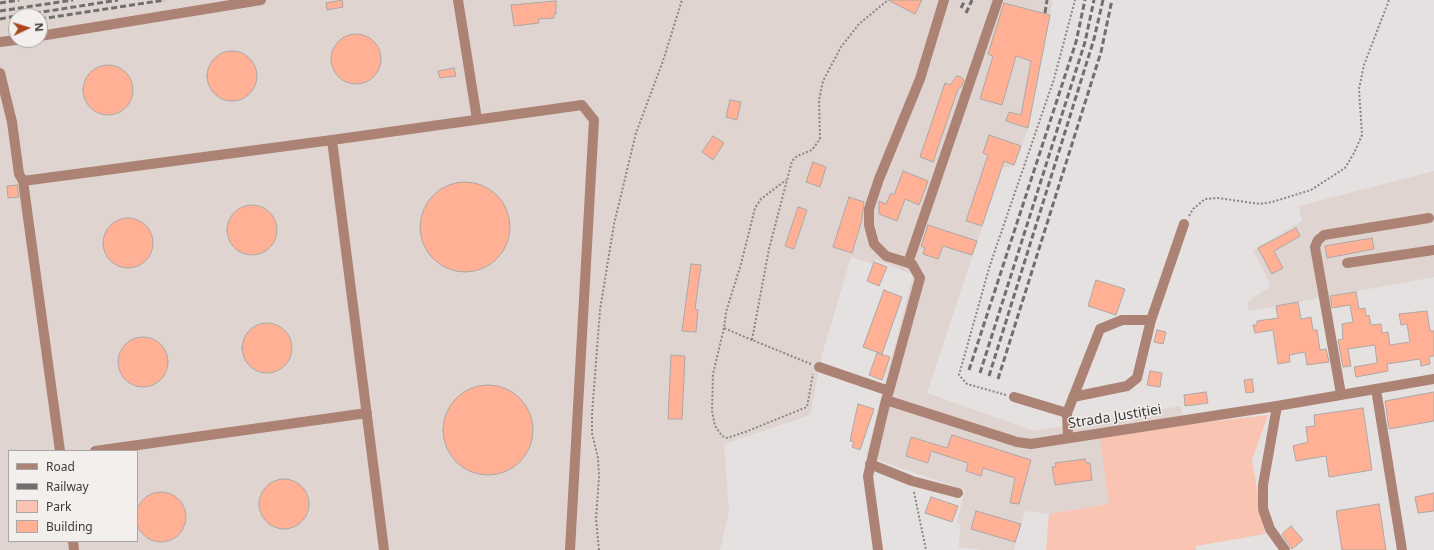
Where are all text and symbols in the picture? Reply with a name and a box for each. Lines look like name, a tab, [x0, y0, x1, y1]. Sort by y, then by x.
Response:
north arrow	[8, 8, 48, 48]
text: N	[32, 22, 47, 32]
street label: Strada Justiției	[1067, 401, 1163, 433]
legend	[8, 450, 138, 542]
text: Road	[46, 458, 75, 475]
text: Railway	[46, 478, 89, 495]
text: Park	[46, 498, 71, 515]
text: Building	[46, 518, 93, 535]

